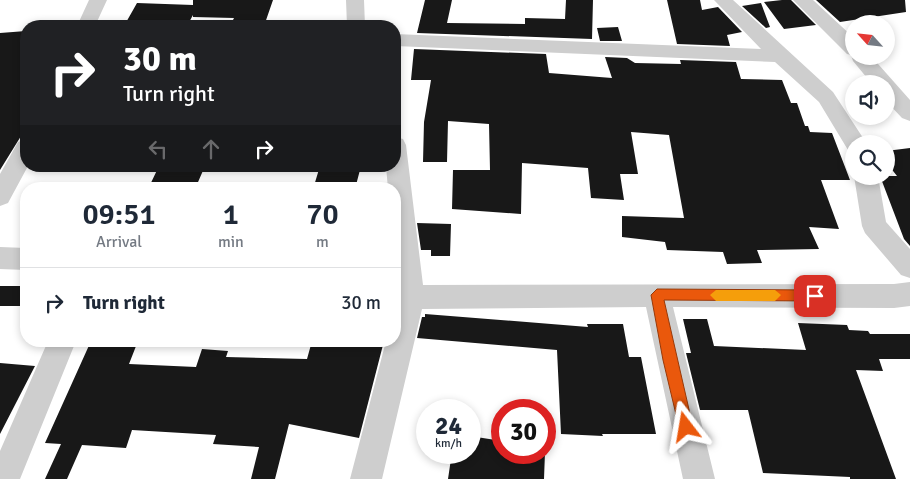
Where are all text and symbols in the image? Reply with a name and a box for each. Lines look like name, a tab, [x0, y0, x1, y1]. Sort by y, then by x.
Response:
north arrow	[845, 15, 895, 65]
map controls	[845, 15, 895, 185]
text: 30 m	[123, 37, 197, 80]
icon: right	[40, 40, 105, 105]
button: sound	[845, 75, 895, 125]
text: Turn right	[123, 80, 215, 107]
icon: left	[144, 135, 172, 163]
icon: ahead	[197, 135, 225, 163]
icon: right	[250, 135, 278, 163]
button: search	[845, 135, 895, 185]
text: 09:51	[82, 196, 156, 233]
text: 1	[223, 196, 239, 233]
text: 70	[306, 196, 339, 233]
text: Arrival	[96, 232, 142, 252]
text: min	[218, 232, 244, 252]
text: m	[316, 232, 329, 252]
pin	[794, 275, 836, 317]
icon: arrive	[801, 282, 829, 310]
icon: right	[40, 289, 68, 317]
text: Turn right	[83, 291, 165, 315]
text: 30 m	[341, 291, 381, 315]
speed limit sign: 30	[491, 399, 556, 464]
position arrow	[659, 400, 711, 452]
text: 24	[435, 410, 462, 441]
text: km/h	[435, 436, 462, 451]

